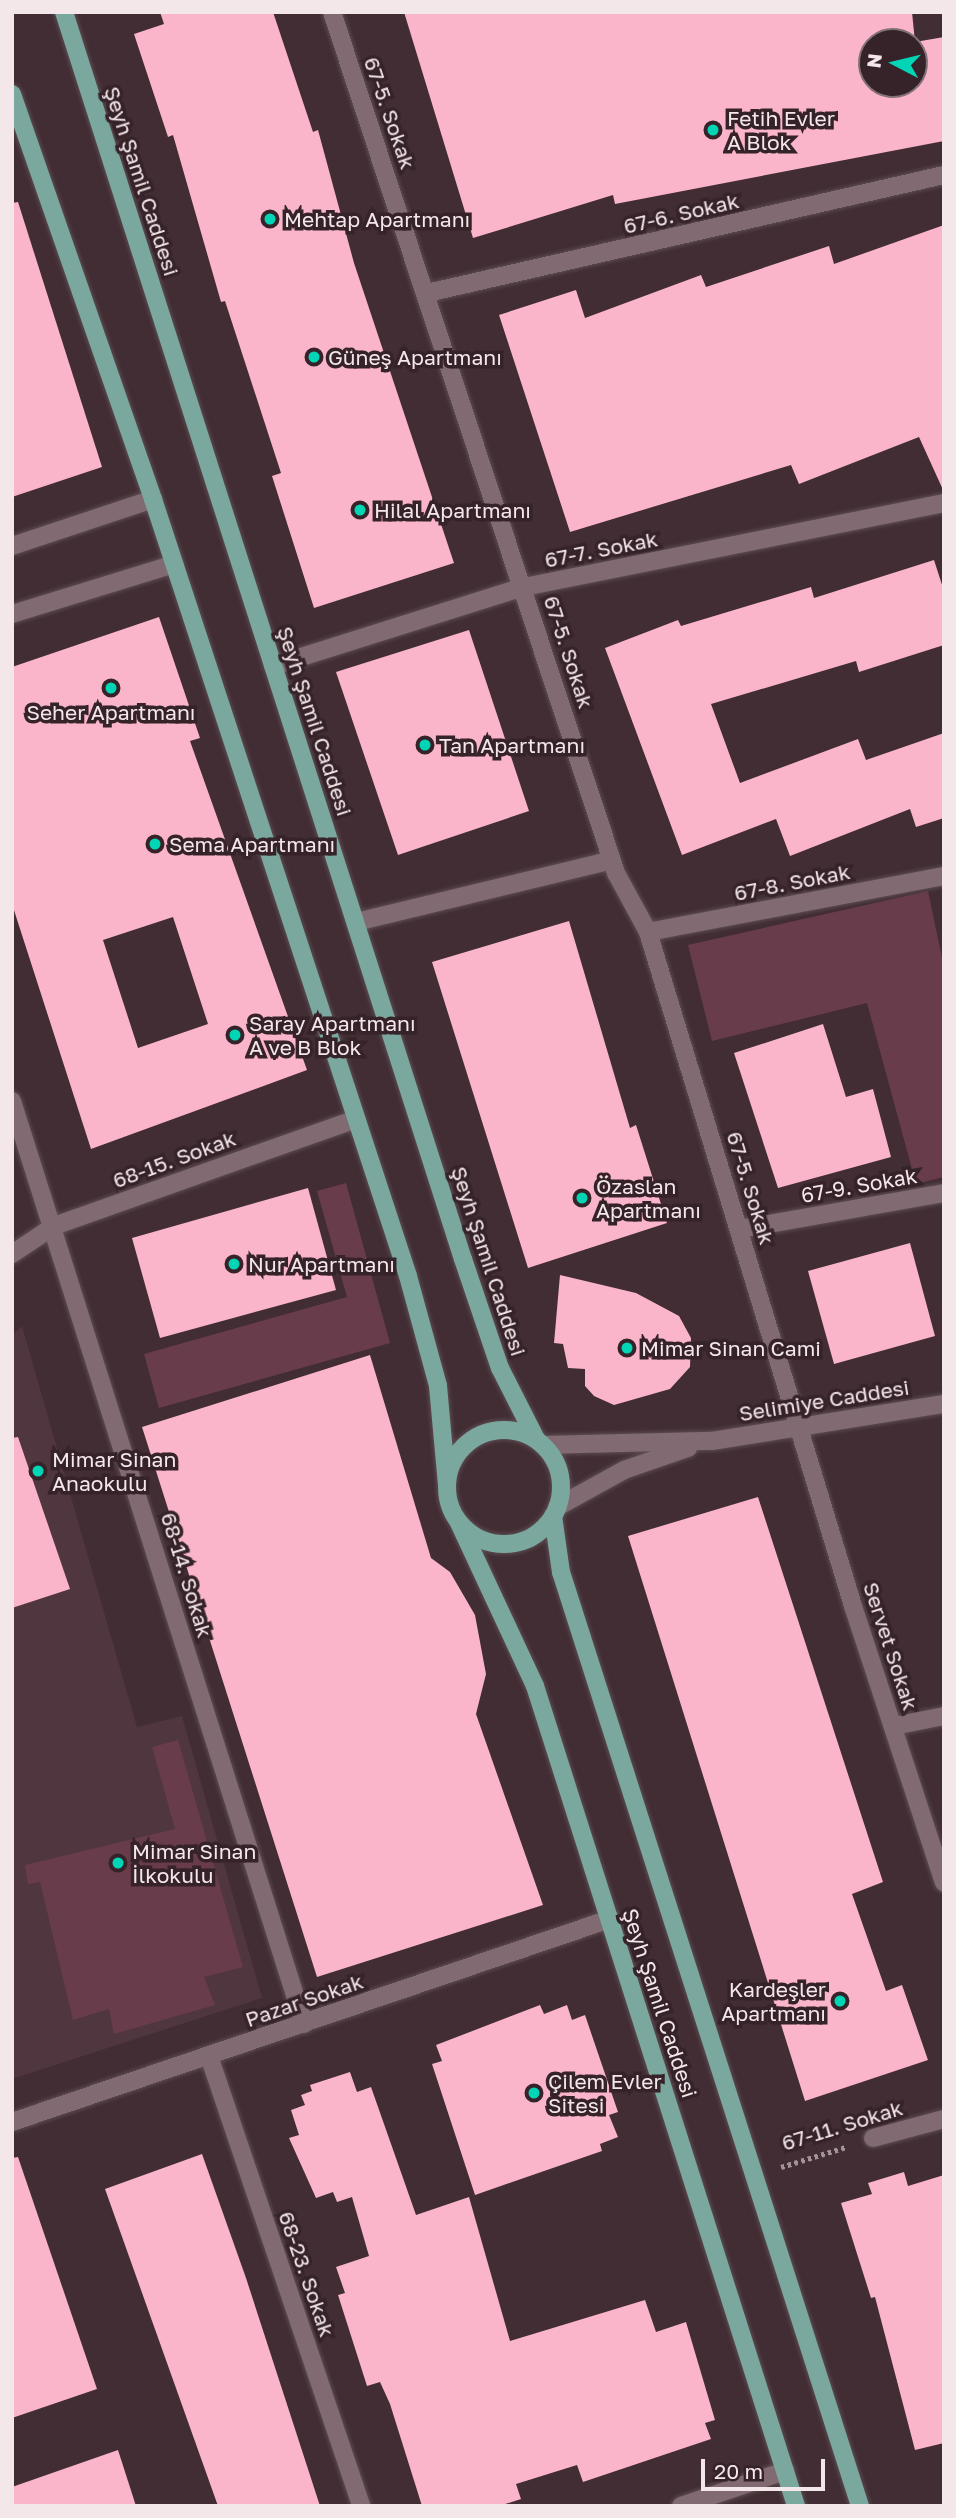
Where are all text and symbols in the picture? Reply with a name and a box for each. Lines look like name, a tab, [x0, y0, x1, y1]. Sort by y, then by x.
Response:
north arrow	[858, 28, 928, 98]
text: N	[861, 52, 886, 69]
street label: 67-5. Sokak	[359, 54, 421, 172]
street label: Şeyh Şamil Caddesi	[99, 83, 185, 279]
place label: Fetih Evler A Blok	[727, 105, 835, 155]
marker: Fetih Evler A Blok	[705, 122, 721, 138]
street label: 67-6. Sokak	[621, 188, 741, 238]
place label: Mehtap Apartmanı	[284, 206, 470, 232]
marker: Mehtap Apartmanı	[262, 211, 278, 227]
place label: Güneş Apartmanı	[328, 344, 502, 370]
marker: Güneş Apartmanı	[306, 349, 322, 365]
place label: Hilal Apartmanı	[374, 497, 531, 523]
marker: Hilal Apartmanı	[352, 502, 368, 518]
street label: 67-7. Sokak	[542, 526, 660, 572]
street label: 67-5. Sokak	[539, 592, 599, 712]
street label: Şeyh Şamil Caddesi	[272, 623, 358, 819]
marker: Seher Apartmanı	[103, 680, 119, 696]
place label: Seher Apartmanı	[26, 699, 196, 725]
place label: Tan Apartmanı	[439, 732, 585, 758]
marker: Tan Apartmanı	[417, 737, 433, 753]
place label: Sema Apartmanı	[169, 831, 335, 857]
marker: Sema Apartmanı	[147, 836, 163, 852]
street label: 67-8. Sokak	[732, 858, 852, 906]
place label: Saray Apartmanı A ve B Blok	[249, 1010, 416, 1060]
marker: Saray Apartmanı A ve B Blok	[227, 1027, 243, 1043]
street label: 68-15. Sokak	[109, 1125, 239, 1193]
street label: 67-5. Sokak	[722, 1128, 780, 1248]
street label: 67-9. Sokak	[799, 1162, 919, 1208]
street label: Şeyh Şamil Caddesi	[446, 1163, 532, 1359]
place label: Özaslan Apartmanı	[596, 1173, 701, 1223]
marker: Özaslan Apartmanı	[574, 1190, 590, 1206]
place label: Nur Apartmanı	[248, 1251, 395, 1277]
marker: Nur Apartmanı	[226, 1256, 242, 1272]
place label: Mimar Sinan Cami	[641, 1335, 821, 1361]
marker: Mimar Sinan Cami	[619, 1340, 635, 1356]
street label: Selimiye Caddesi	[737, 1374, 911, 1426]
place label: Mimar Sinan Anaokulu	[52, 1446, 176, 1496]
marker: Mimar Sinan Anaokulu	[30, 1463, 46, 1479]
street label: 68-14. Sokak	[156, 1509, 218, 1641]
street label: Servet Sokak	[858, 1579, 924, 1713]
place label: Mimar Sinan İlkokulu	[132, 1838, 256, 1888]
marker: Mimar Sinan İlkokulu	[110, 1855, 126, 1871]
street label: Şeyh Şamil Caddesi	[617, 1905, 703, 2101]
street label: Pazar Sokak	[242, 1968, 366, 2032]
place label: Kardeşler Apartmanı	[721, 1976, 826, 2026]
marker: Kardeşler Apartmanı	[832, 1993, 848, 2009]
place label: Çilem Evler Sitesi	[548, 2068, 662, 2118]
marker: Çilem Evler Sitesi	[526, 2085, 542, 2101]
street label: 67-11. Sokak	[778, 2095, 906, 2155]
street label: 68-23. Sokak	[274, 2208, 340, 2340]
scale bar	[704, 2444, 828, 2488]
text: 20 m	[714, 2458, 763, 2484]

